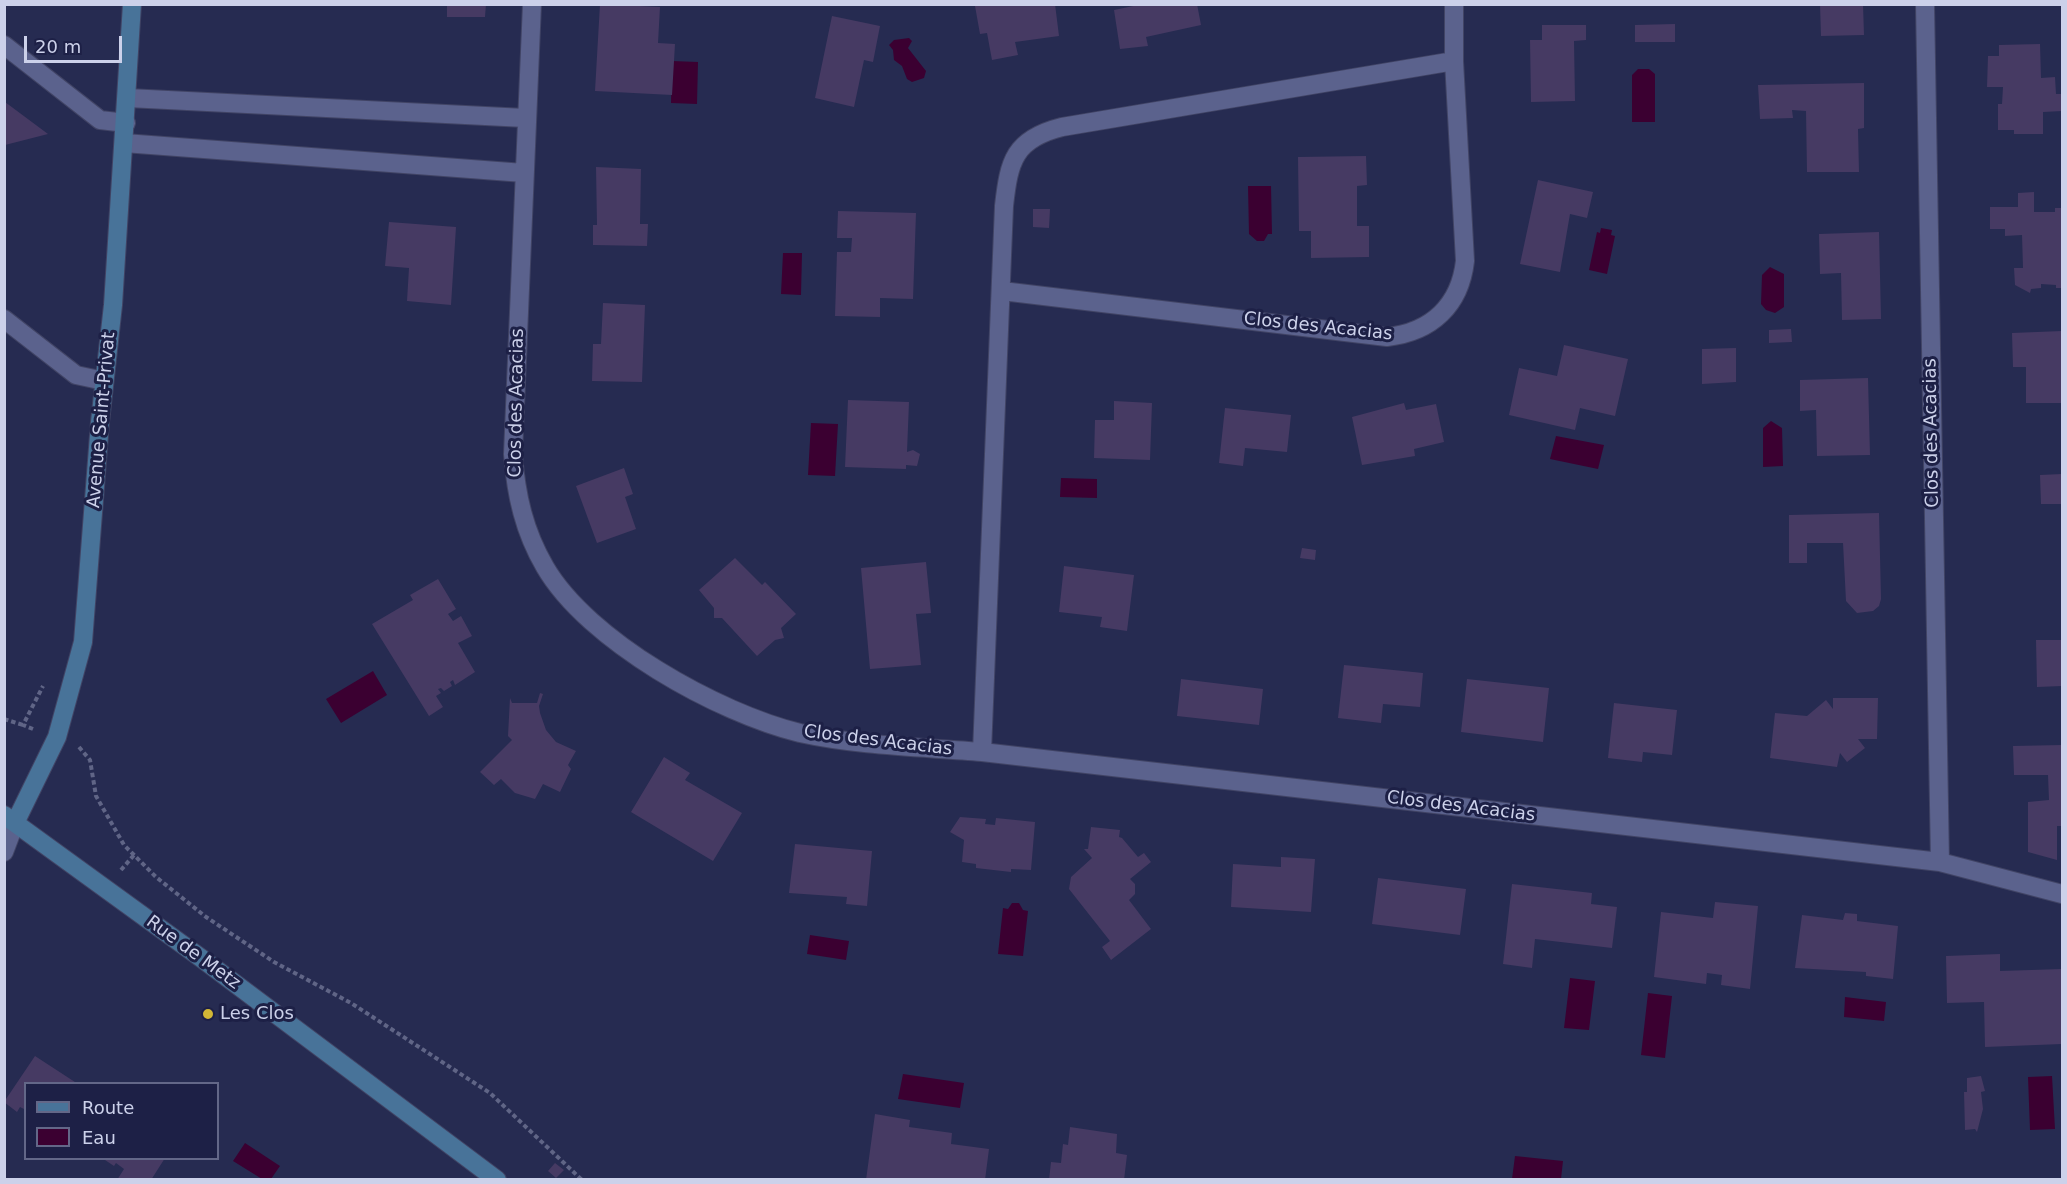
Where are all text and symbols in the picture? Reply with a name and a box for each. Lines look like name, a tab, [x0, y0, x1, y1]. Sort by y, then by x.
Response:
scale bar	[27, 24, 124, 62]
text: 20 m	[35, 36, 81, 57]
street label: Clos des Acacias	[1243, 308, 1393, 346]
street label: Clos des Acacias	[505, 328, 529, 478]
street label: Avenue Saint-Privat	[84, 331, 120, 509]
street label: Clos des Acacias	[1920, 358, 1944, 508]
street label: Clos des Acacias	[802, 721, 954, 761]
street label: Clos des Acacias	[1385, 787, 1537, 827]
street label: Rue de Metz	[142, 912, 244, 994]
place label: Les Clos	[220, 1003, 294, 1025]
marker: Les Clos	[201, 1007, 215, 1021]
legend	[24, 1082, 219, 1160]
text: Route	[82, 1097, 134, 1118]
text: Eau	[82, 1127, 116, 1148]

